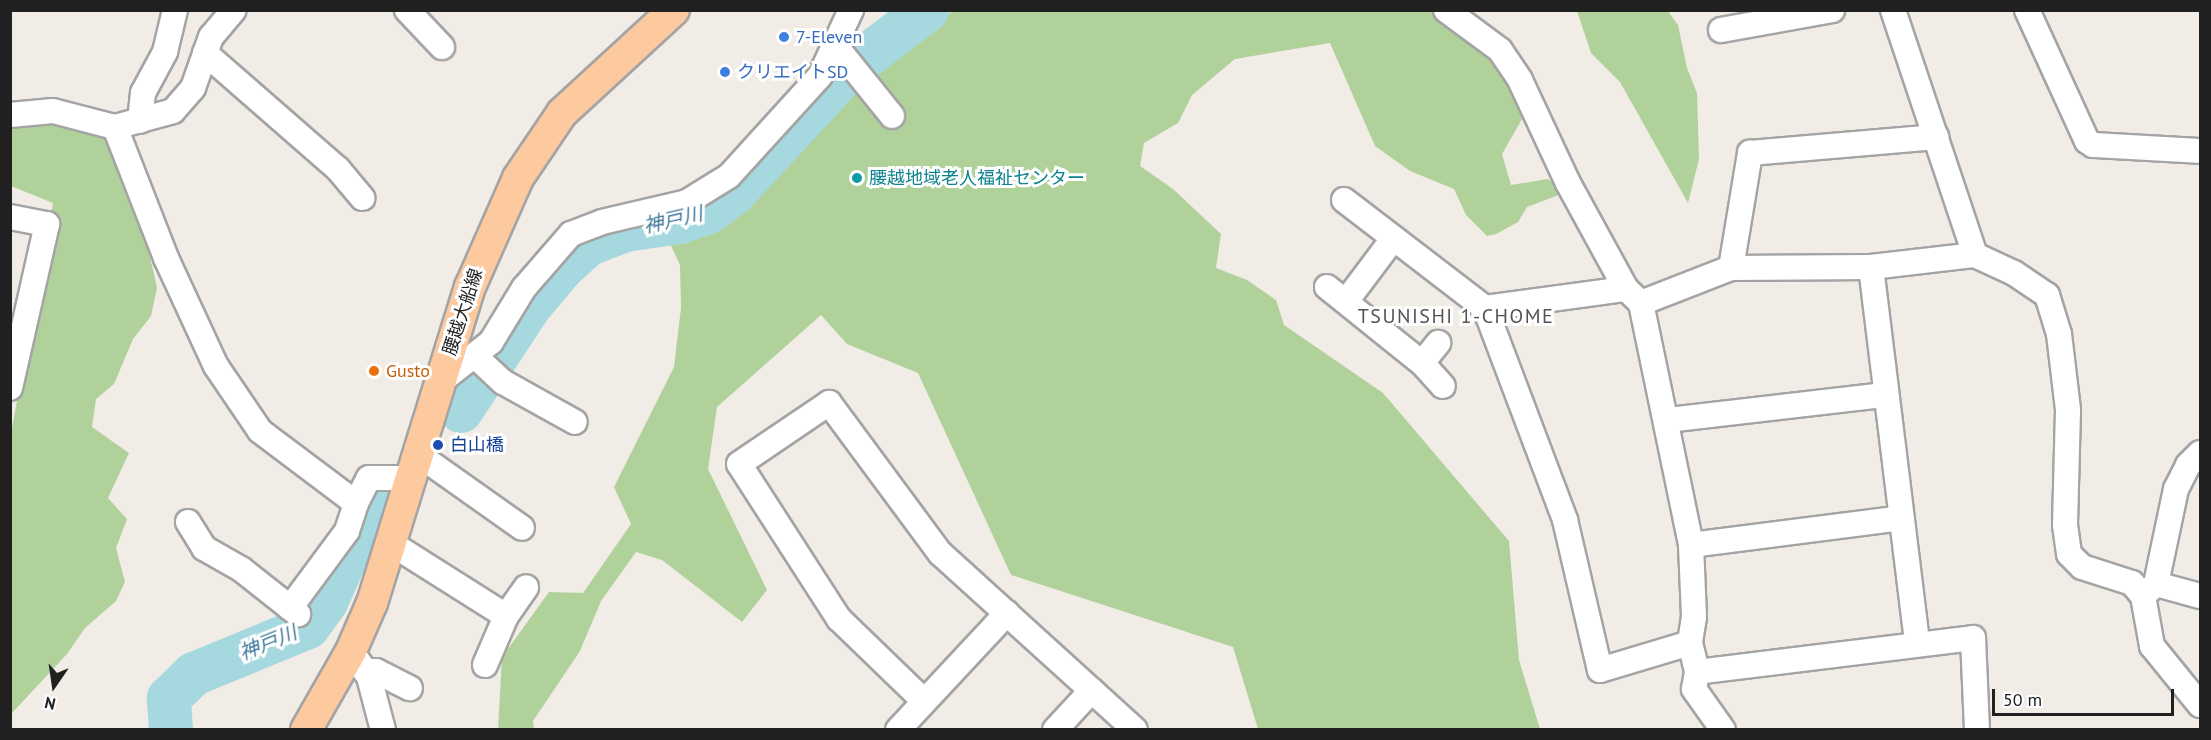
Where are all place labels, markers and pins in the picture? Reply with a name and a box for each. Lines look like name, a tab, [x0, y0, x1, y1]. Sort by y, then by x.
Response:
place label: 7-Eleven	[796, 26, 862, 48]
marker: 7-Eleven	[777, 30, 791, 44]
place label: クリエイトSD	[737, 61, 848, 83]
marker: クリエイトSD	[718, 65, 732, 79]
place label: 腰越地域老人福祉センター	[869, 167, 1085, 189]
marker: 腰越地域老人福祉センター	[850, 171, 864, 185]
place label: Gusto	[386, 360, 430, 382]
marker: Gusto	[367, 364, 381, 378]
place label: 白山橋	[450, 434, 504, 456]
marker: 白山橋	[431, 438, 445, 452]

